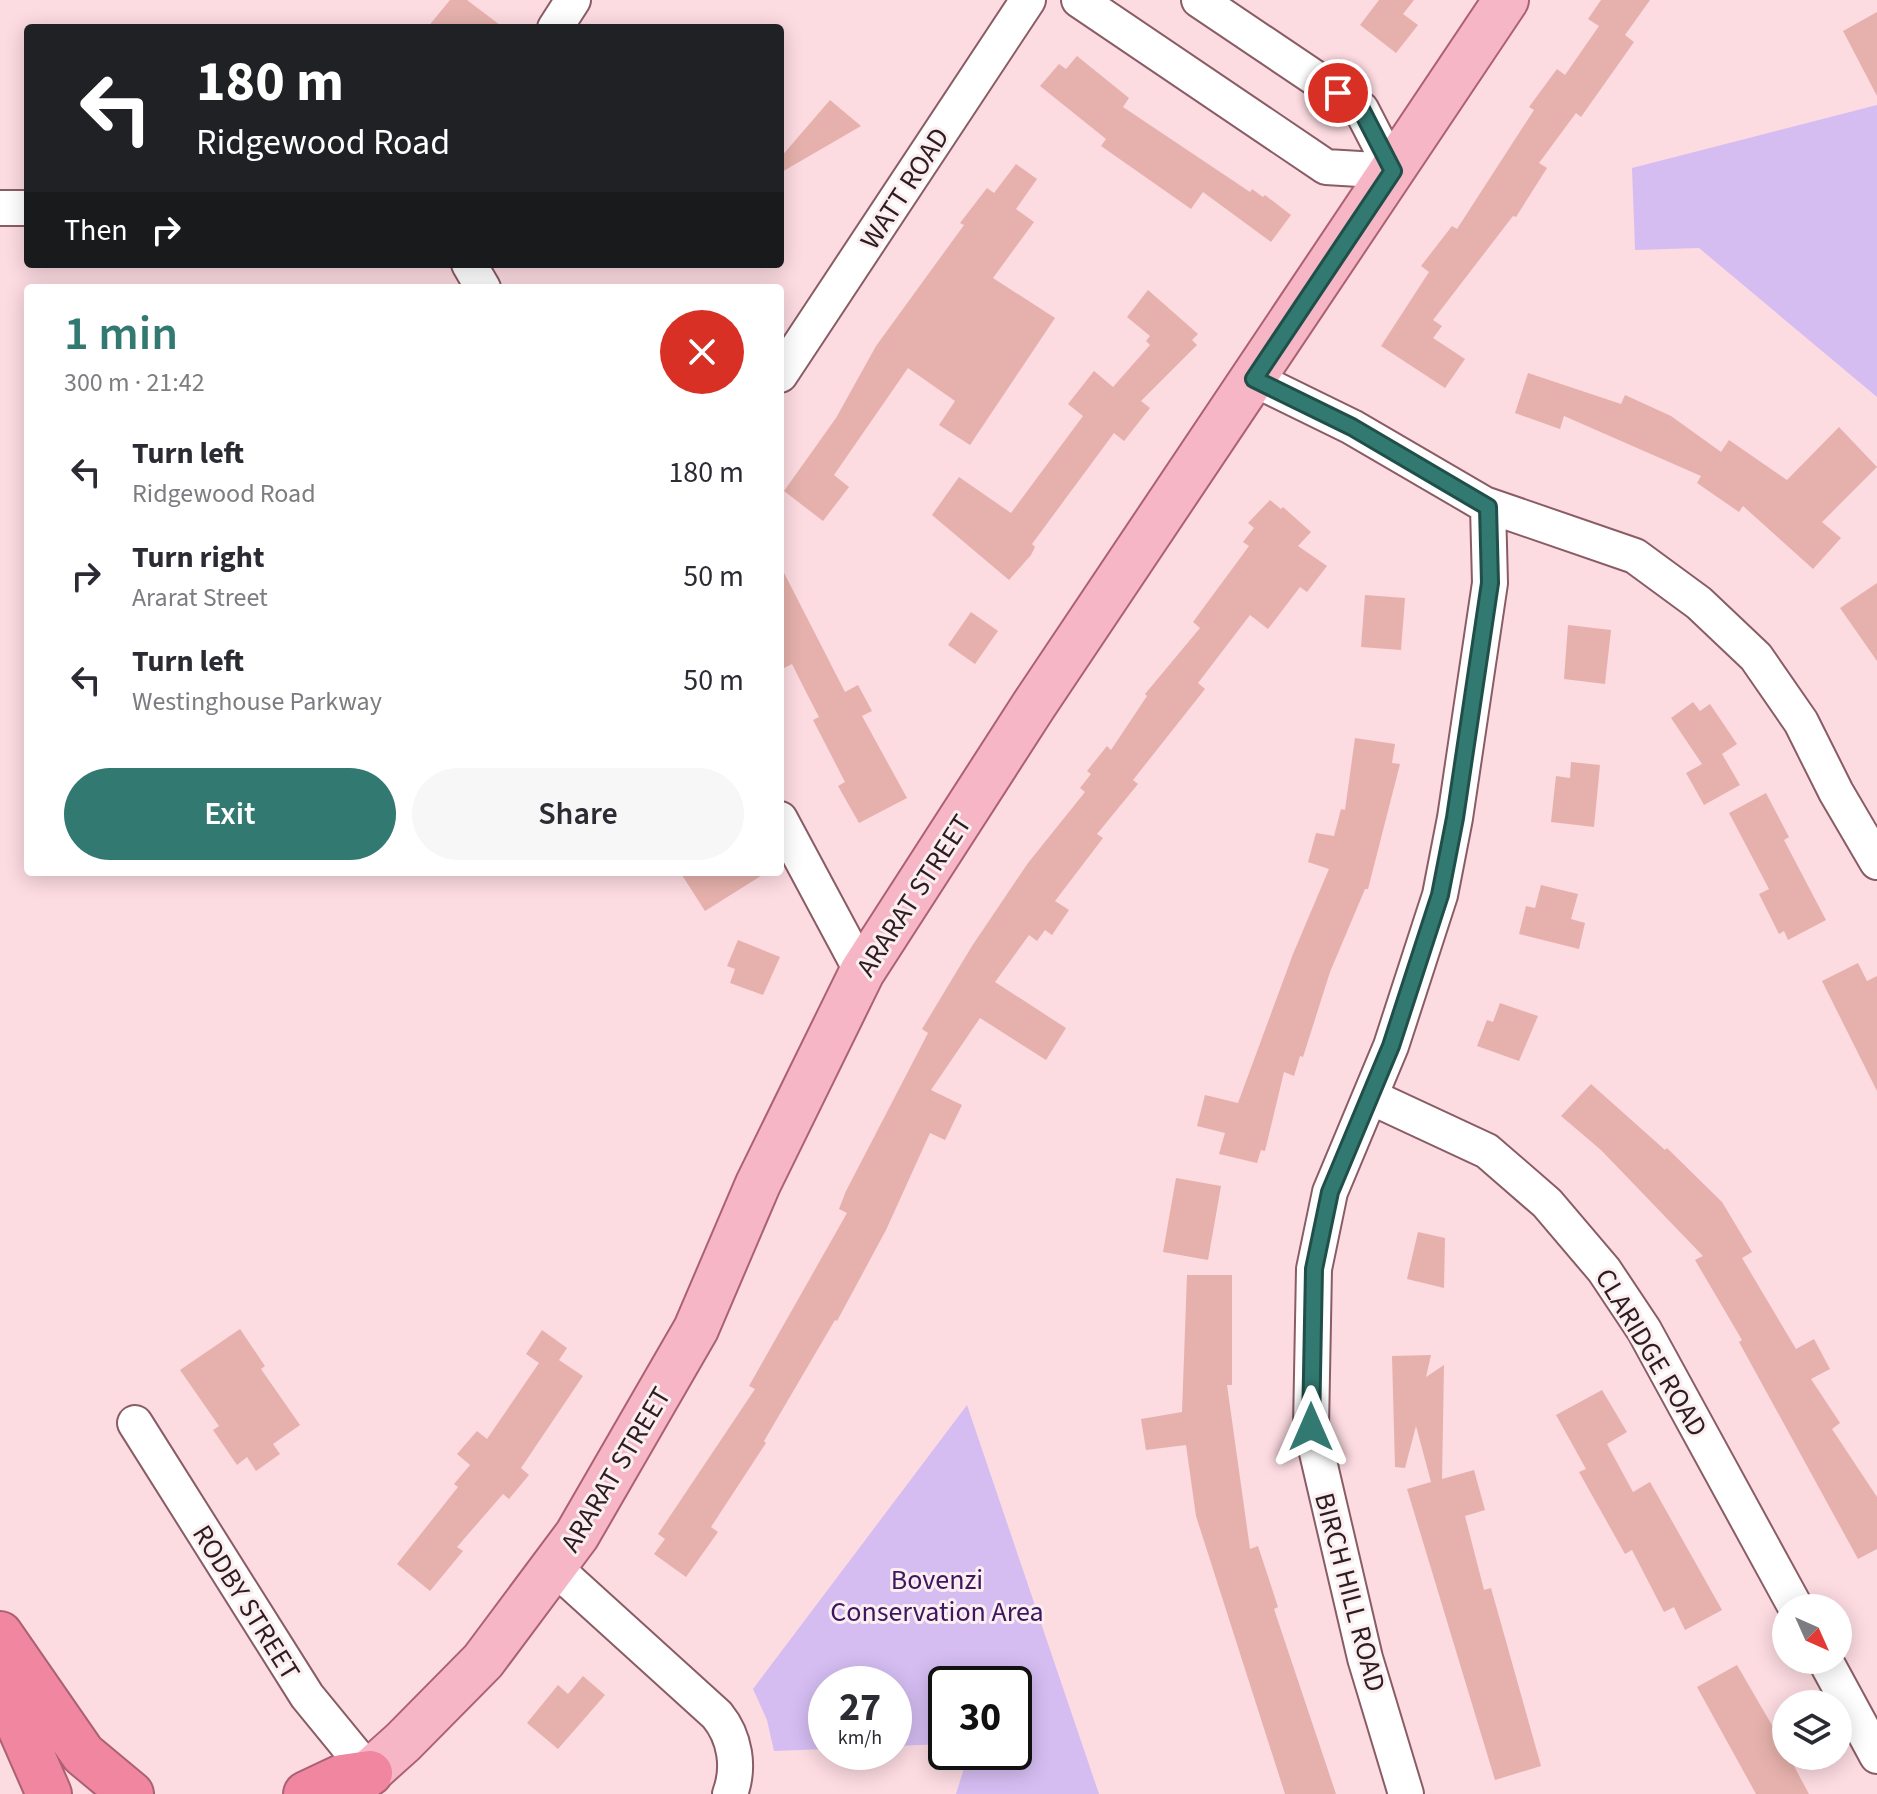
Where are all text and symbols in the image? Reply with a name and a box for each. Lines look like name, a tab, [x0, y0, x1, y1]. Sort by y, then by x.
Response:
text: 180 m	[196, 43, 344, 122]
icon: left	[64, 56, 168, 160]
pin	[1304, 59, 1372, 127]
icon: arrive	[1316, 71, 1360, 115]
text: Ridgewood Road	[196, 117, 450, 168]
street label: WATT ROAD	[850, 120, 959, 257]
icon: right	[144, 208, 188, 252]
text: Then	[64, 209, 128, 252]
text: 1 min	[64, 300, 178, 368]
button: close	[660, 310, 744, 394]
text: 300 m · 21:42	[64, 364, 205, 401]
text: Turn left	[132, 432, 244, 475]
icon: left	[64, 450, 108, 494]
text: 180 m	[668, 451, 744, 494]
text: Ridgewood Road	[132, 475, 316, 512]
text: Turn right	[132, 536, 264, 579]
icon: right	[64, 554, 108, 598]
text: 50 m	[683, 555, 744, 598]
text: Ararat Street	[132, 579, 268, 616]
text: Turn left	[132, 640, 244, 683]
icon: left	[64, 658, 108, 702]
text: 50 m	[683, 659, 744, 702]
text: Westinghouse Parkway	[132, 683, 382, 720]
button: Exit	[64, 768, 396, 860]
button: Share	[412, 768, 744, 860]
street label: ARARAT STREET	[846, 807, 981, 985]
street label: CLARIDGE ROAD	[1585, 1261, 1717, 1444]
street label: ARARAT STREET	[551, 1379, 681, 1560]
position arrow	[1269, 1385, 1353, 1469]
street label: BIRCH HILL ROAD	[1304, 1488, 1396, 1696]
street label: RODBY STREET	[182, 1517, 310, 1688]
park label: Bovenzi Conservation Area	[830, 1560, 1044, 1632]
north arrow	[1772, 1594, 1852, 1674]
map controls	[1772, 1594, 1852, 1770]
speed limit sign: 30	[928, 1666, 1032, 1770]
text: 27	[839, 1679, 881, 1736]
button: layers	[1772, 1690, 1852, 1770]
text: km/h	[838, 1724, 882, 1752]

